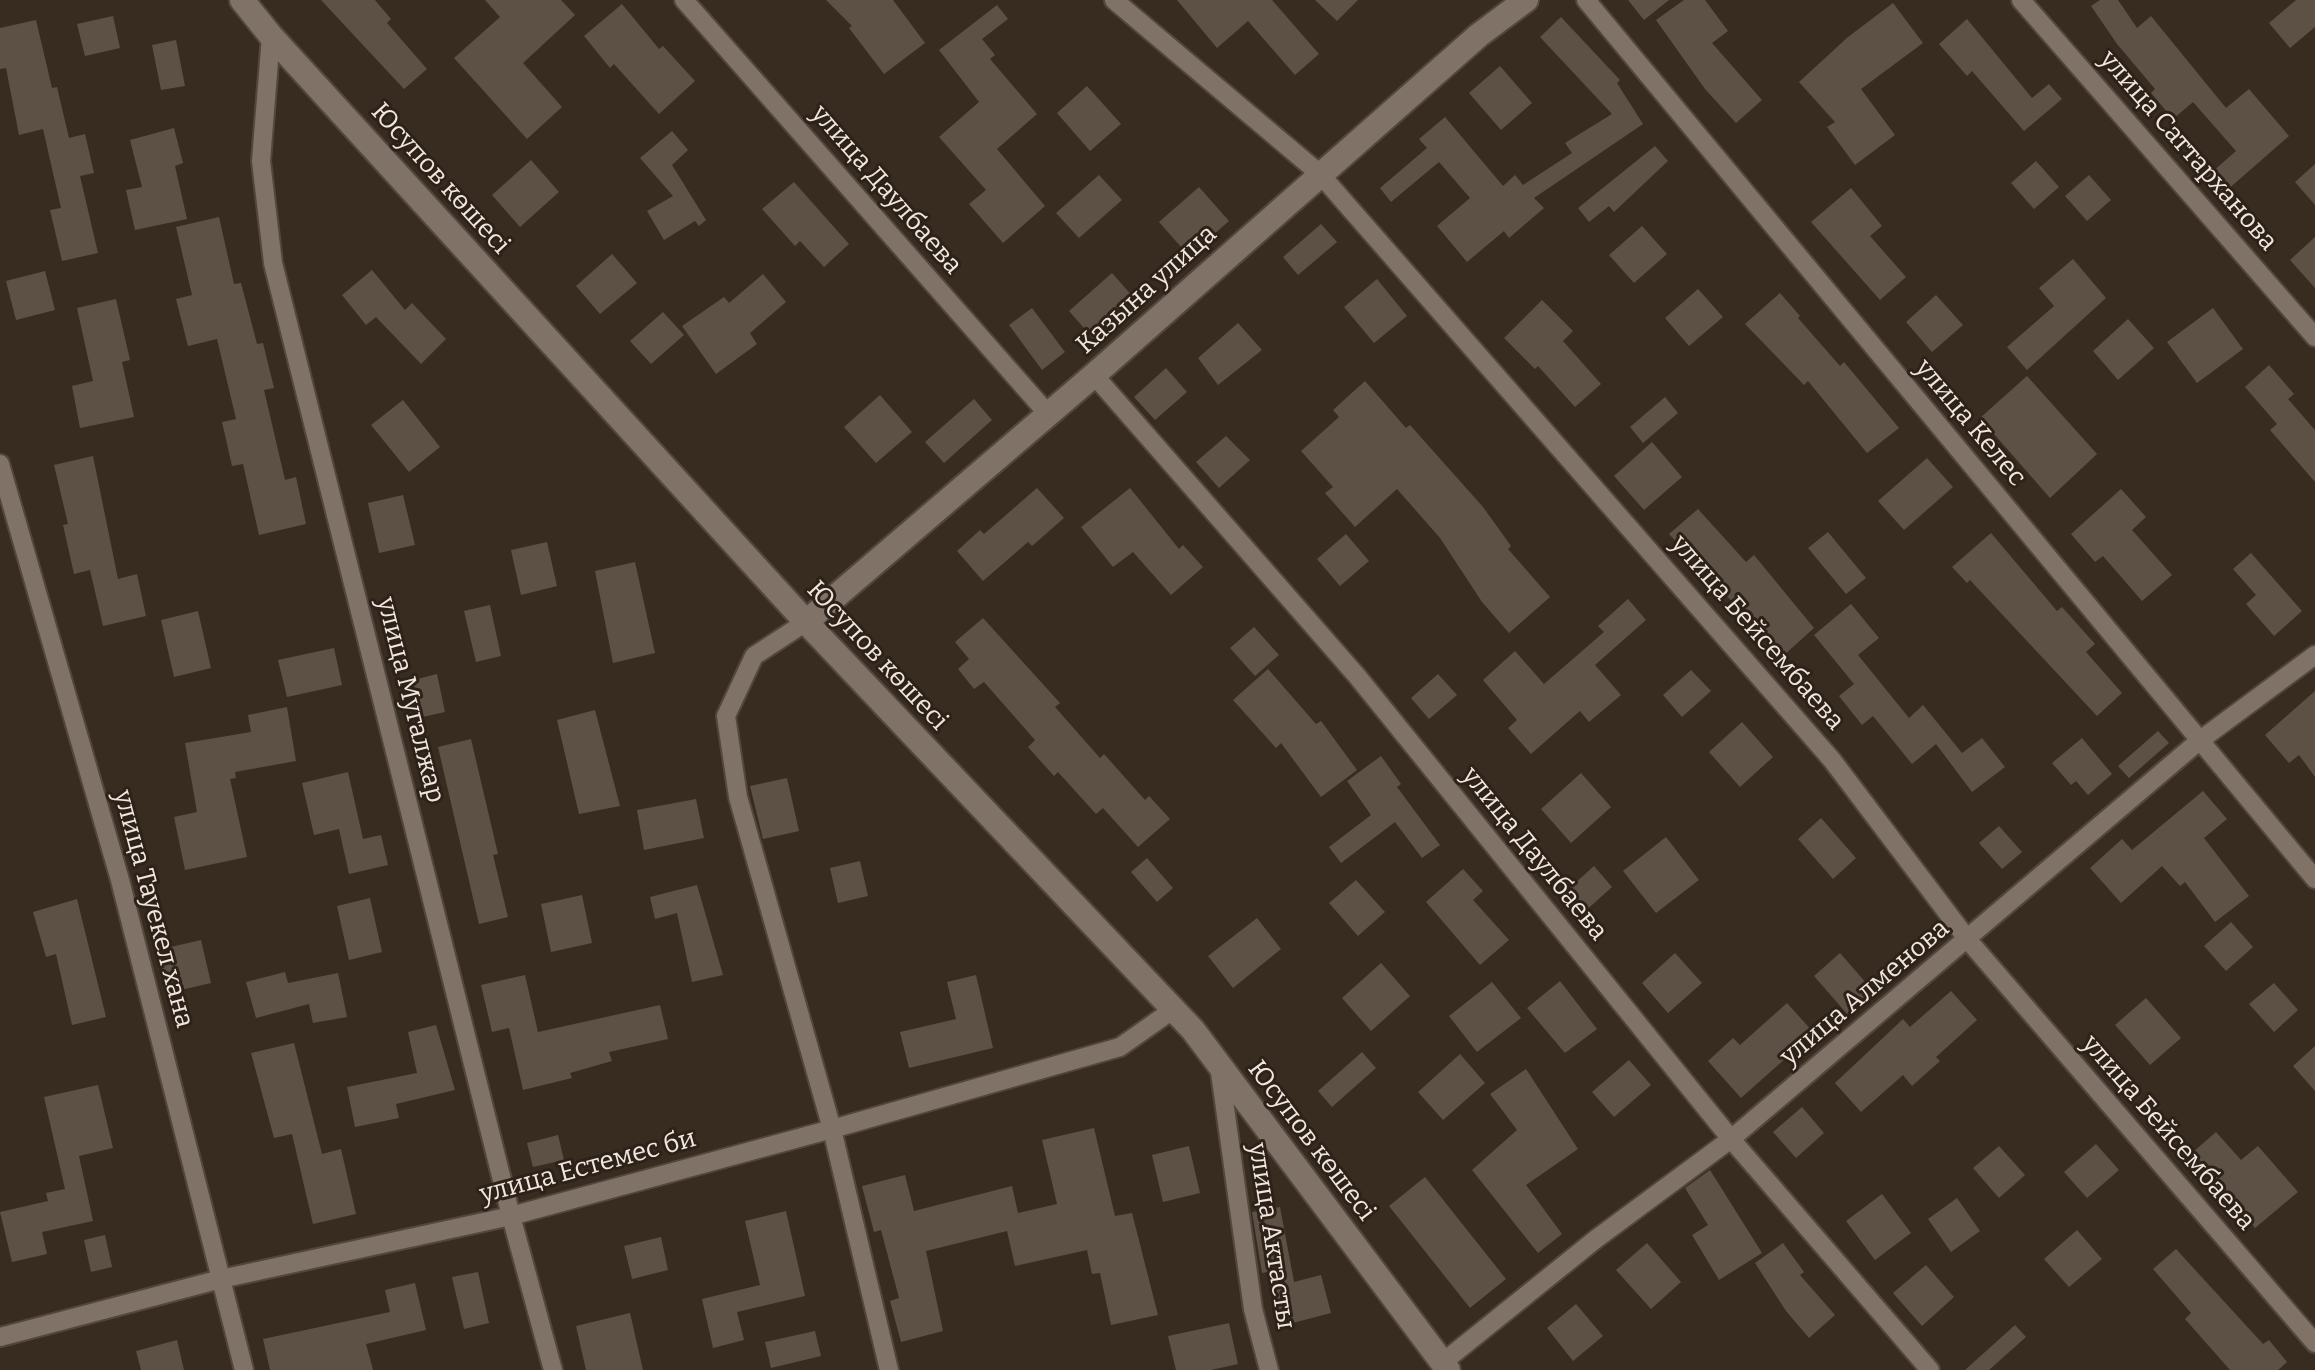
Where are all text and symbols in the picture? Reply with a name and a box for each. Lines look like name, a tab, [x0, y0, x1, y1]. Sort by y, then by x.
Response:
street label: улица Саттарханова	[2093, 45, 2283, 257]
street label: Юсупов көшесі	[364, 97, 516, 261]
street label: улица Даулбаева	[804, 99, 968, 281]
street label: Казына улица	[1071, 219, 1223, 361]
street label: улица Келес	[1908, 353, 2032, 493]
street label: улица Бейсембаева	[1664, 529, 1850, 737]
street label: Юсупов көшесі	[800, 575, 954, 737]
street label: улица Мугалжар	[369, 594, 451, 806]
street label: улица Даулбаева	[1455, 761, 1613, 947]
street label: улица Тауекел хана	[106, 787, 200, 1031]
street label: улица Алменова	[1774, 913, 1956, 1073]
street label: улица Бейсембаева	[2075, 1029, 2261, 1237]
street label: Юсупов көшесі	[1241, 1055, 1381, 1227]
street label: улица Естемес би	[476, 1123, 700, 1211]
street label: улица Актасты	[1241, 1141, 1301, 1331]

